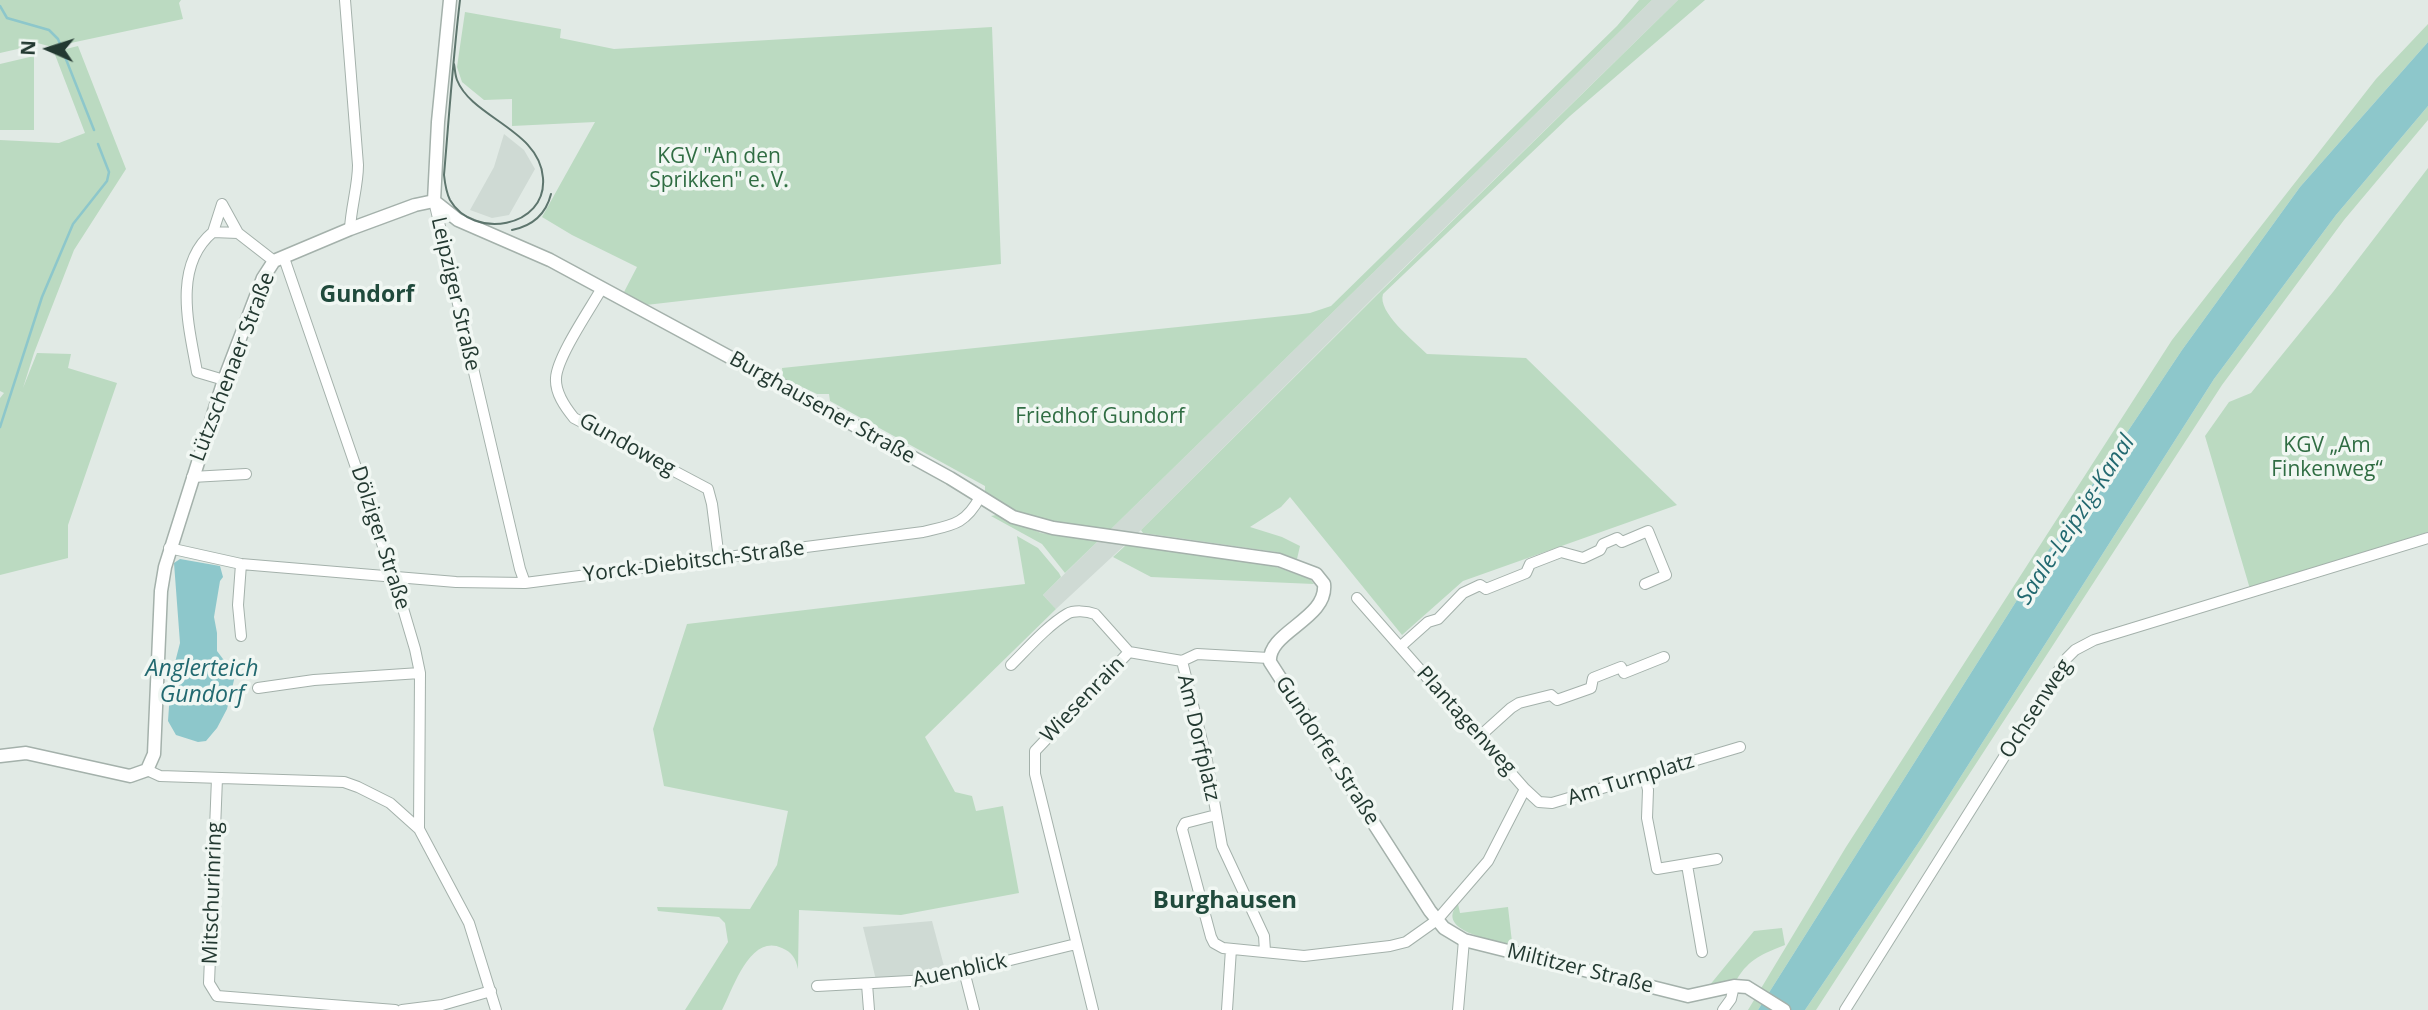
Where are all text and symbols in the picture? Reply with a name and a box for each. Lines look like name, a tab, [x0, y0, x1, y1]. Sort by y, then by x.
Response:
north arrow	[14, 14, 84, 84]
text: N	[15, 40, 41, 56]
park label: KGV "An den Sprikken" e. V.	[649, 144, 789, 194]
street label: Leipziger Straße	[425, 214, 485, 374]
street label: Lützschenaer Straße	[185, 269, 281, 465]
district label: Gundorf	[319, 281, 415, 309]
street label: Burghausener Straße	[725, 346, 919, 470]
park label: Friedhof Gundorf	[1015, 404, 1185, 430]
street label: Gundoweg	[575, 408, 679, 482]
water label: Saale-Leipzig-Kanal	[2011, 430, 2141, 610]
park label: KGV „Am Finkenweg“	[2271, 433, 2383, 483]
street label: Dölziger Straße	[345, 463, 415, 613]
street label: Yorck-Diebitsch-Straße	[582, 536, 806, 588]
street label: Wiesenrain	[1036, 652, 1130, 748]
water label: Anglerteich Gundorf	[146, 655, 258, 709]
street label: Ochsenweg	[1995, 655, 2077, 763]
street label: Plantagenweg	[1411, 662, 1521, 780]
street label: Am Dorfplatz	[1171, 672, 1225, 804]
street label: Gundorfer Straße	[1270, 672, 1384, 830]
street label: Am Turnplatz	[1565, 749, 1697, 811]
street label: Mitschurinring	[198, 821, 228, 965]
district label: Burghausen	[1153, 887, 1297, 915]
street label: Miltitzer Straße	[1504, 939, 1656, 999]
street label: Auenblick	[911, 949, 1009, 993]

